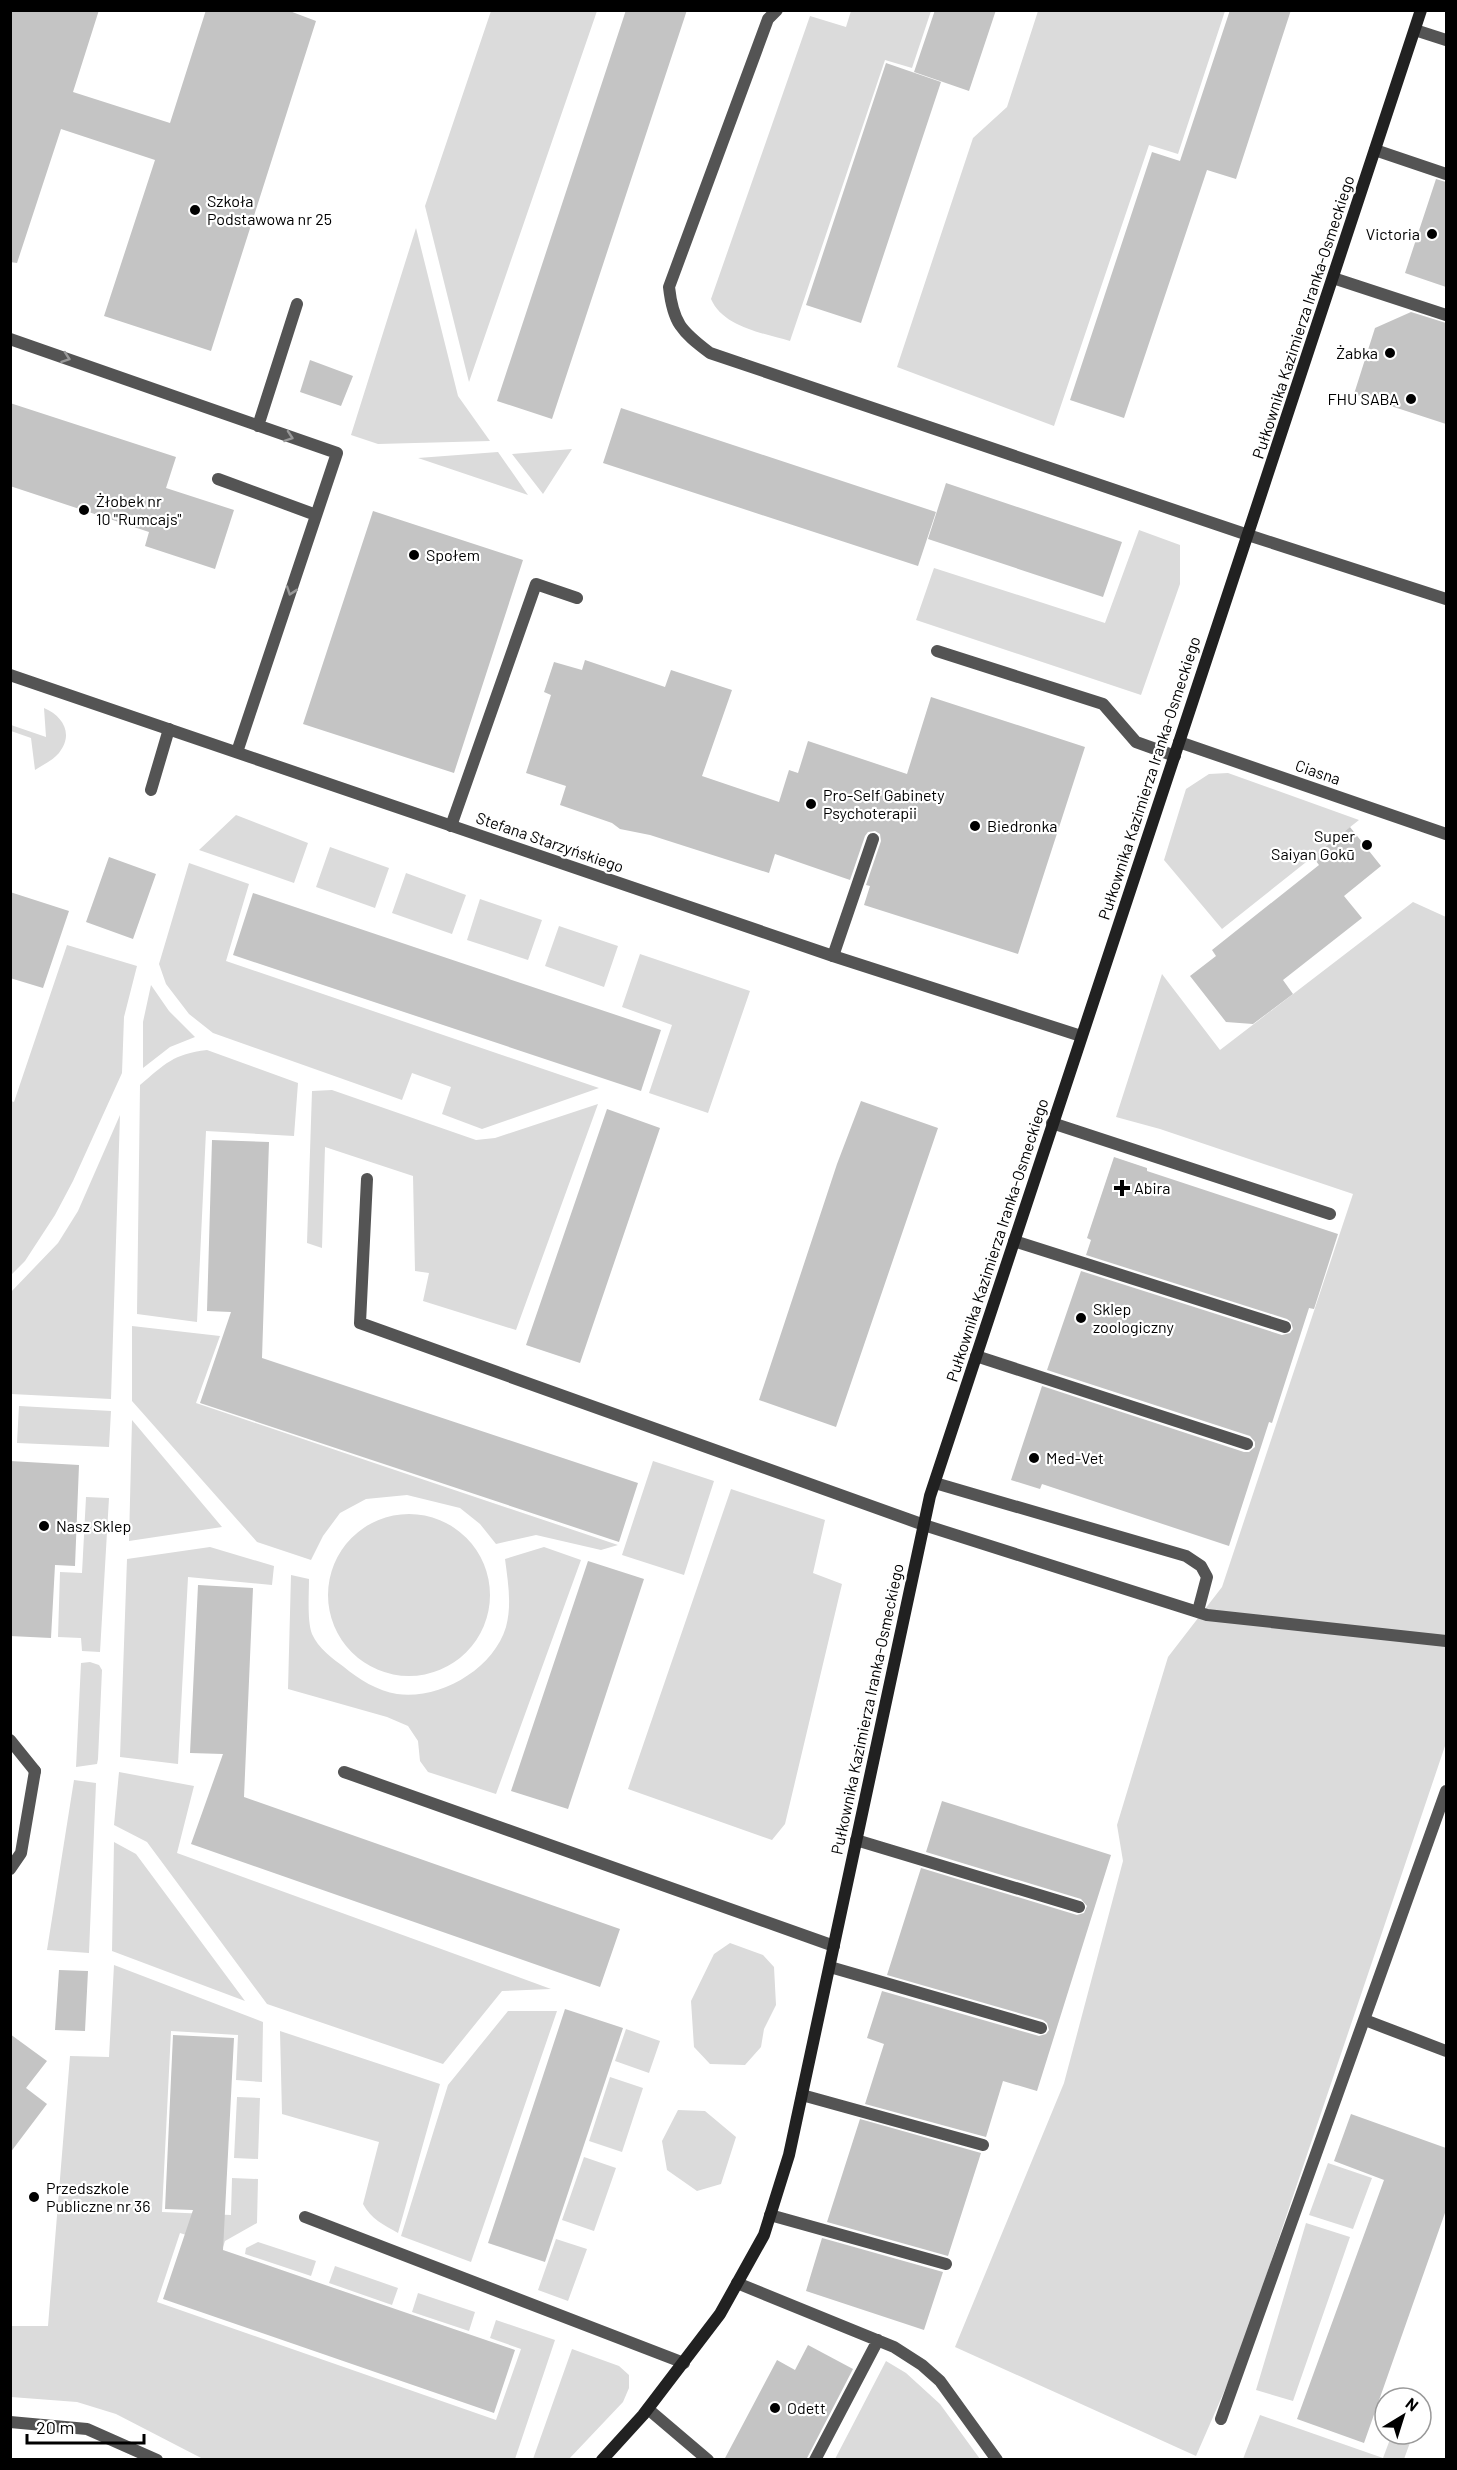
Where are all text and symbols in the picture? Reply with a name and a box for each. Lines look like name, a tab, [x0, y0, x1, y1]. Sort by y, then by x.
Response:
street label: Pułkownika Kazimierza Iranka-Osmeckiego	[1248, 173, 1357, 461]
place label: Szkoła Podstawowa nr 25	[207, 191, 332, 228]
marker: Szkoła Podstawowa nr 25	[188, 203, 202, 217]
place label: Victoria	[1366, 224, 1420, 243]
marker: Victoria	[1425, 227, 1439, 241]
place label: Żabka	[1336, 343, 1378, 362]
marker: Żabka	[1383, 346, 1397, 360]
one-way arrow	[60, 351, 71, 364]
place label: FHU SABA	[1327, 389, 1399, 408]
marker: FHU SABA	[1404, 392, 1418, 406]
one-way arrow	[283, 429, 294, 442]
place label: Żłobek nr 10 "Rumcajs"	[96, 491, 181, 528]
marker: Żłobek nr 10 "Rumcajs"	[77, 503, 91, 517]
place label: Społem	[426, 545, 480, 564]
marker: Społem	[407, 548, 421, 562]
one-way arrow	[286, 585, 299, 595]
street label: Pułkownika Kazimierza Iranka-Osmeckiego	[1094, 634, 1203, 922]
street label: Ciasna	[1293, 755, 1343, 788]
place label: Pro-Self Gabinety Psychoterapii	[823, 785, 945, 822]
marker: Pro-Self Gabinety Psychoterapii	[804, 797, 818, 811]
street label: Stefana Starzyńskiego	[474, 807, 626, 876]
place label: Biedronka	[987, 816, 1058, 835]
marker: Biedronka	[968, 819, 982, 833]
place label: Super Saiyan Gokū	[1271, 826, 1355, 863]
marker: Super Saiyan Gokū	[1360, 838, 1374, 852]
street label: Pułkownika Kazimierza Iranka-Osmeckiego	[942, 1096, 1051, 1384]
place label: Abira	[1134, 1178, 1171, 1197]
marker: Abira	[1115, 1181, 1129, 1195]
place label: Sklep zoologiczny	[1093, 1299, 1175, 1336]
marker: Sklep zoologiczny	[1074, 1311, 1088, 1325]
place label: Med-Vet	[1046, 1448, 1104, 1467]
marker: Med-Vet	[1027, 1451, 1041, 1465]
place label: Nasz Sklep	[56, 1516, 131, 1535]
marker: Nasz Sklep	[37, 1519, 51, 1533]
street label: Pułkownika Kazimierza Iranka-Osmeckiego	[826, 1562, 907, 1856]
place label: Przedszkole Publiczne nr 36	[46, 2178, 150, 2215]
marker: Przedszkole Publiczne nr 36	[27, 2190, 41, 2204]
north arrow	[1373, 2386, 1433, 2446]
text: N	[1403, 2393, 1423, 2415]
place label: Odett	[787, 2398, 826, 2417]
marker: Odett	[768, 2401, 782, 2415]
scale bar	[27, 2407, 144, 2445]
text: 20 m	[36, 2416, 74, 2438]

